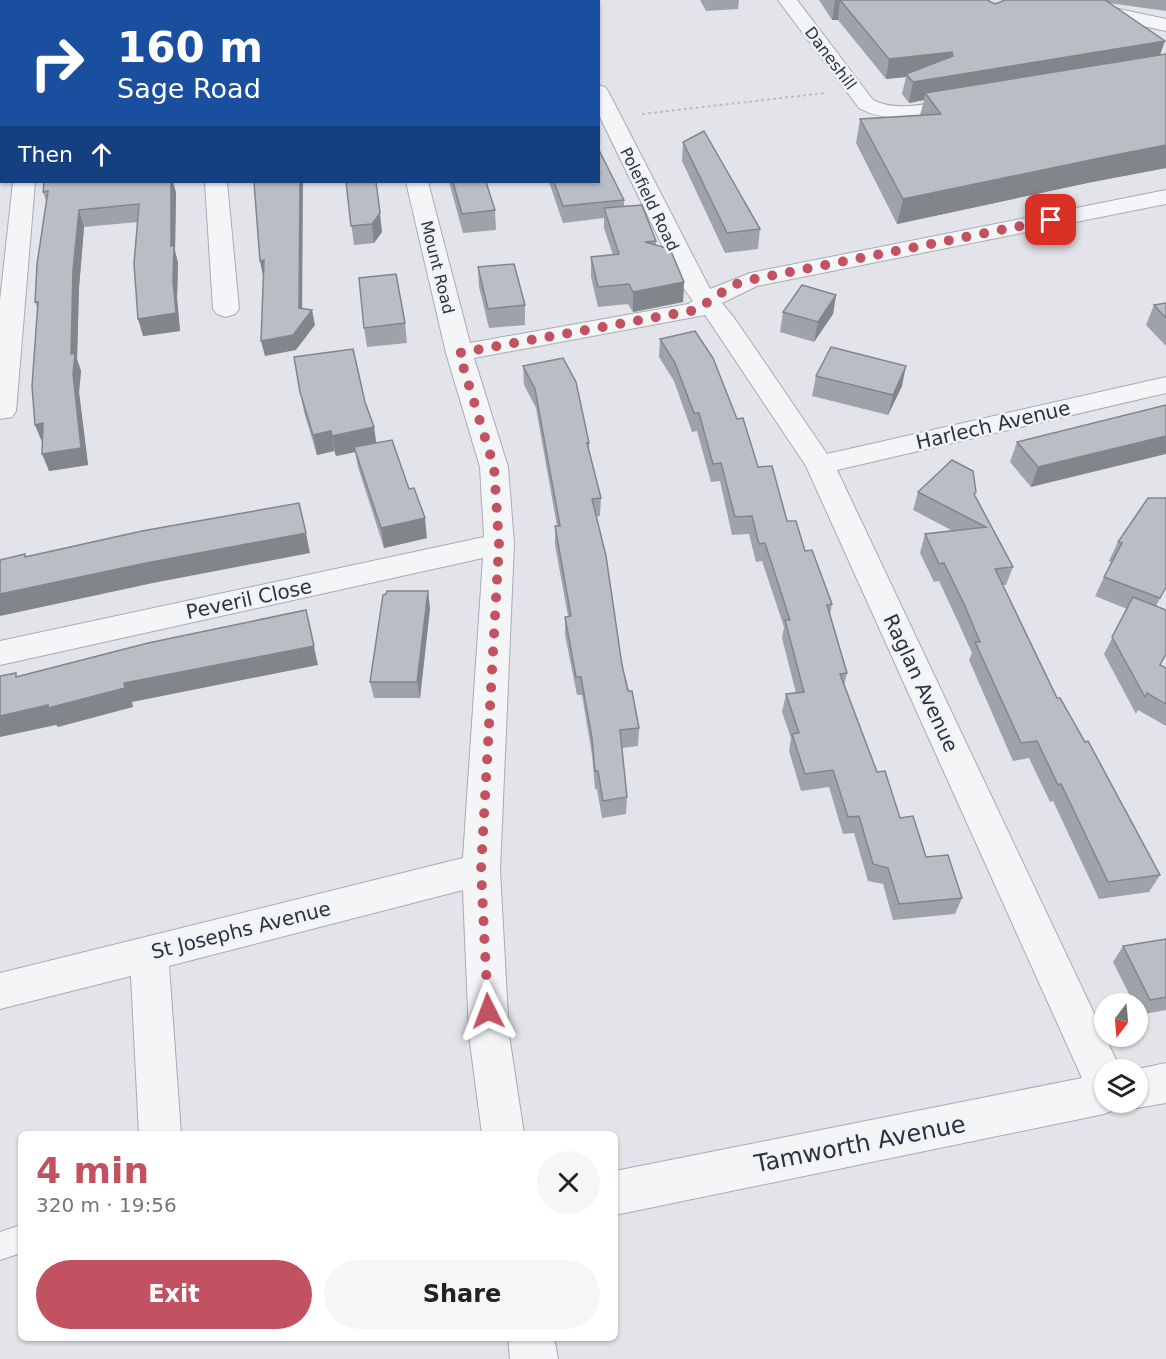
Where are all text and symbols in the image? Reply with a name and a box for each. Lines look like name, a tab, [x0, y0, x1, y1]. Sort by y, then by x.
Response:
text: 160 m	[117, 23, 263, 72]
street label: Daneshill	[801, 23, 860, 94]
icon: right	[18, 24, 96, 102]
text: Sage Road	[117, 73, 261, 104]
icon: ahead	[85, 138, 118, 171]
text: Then	[18, 142, 73, 167]
street label: Polefield Road	[616, 144, 683, 254]
pin	[1025, 194, 1076, 245]
icon: arrive	[1034, 203, 1067, 236]
street label: Mount Road	[417, 219, 458, 316]
street label: Harlech Avenue	[913, 396, 1073, 454]
street label: Peveril Close	[184, 574, 314, 624]
street label: Raglan Avenue	[879, 610, 963, 756]
street label: St Josephs Avenue	[149, 896, 333, 964]
position arrow	[456, 979, 520, 1043]
north arrow	[1094, 993, 1148, 1047]
map controls	[1094, 993, 1148, 1113]
button: layers	[1094, 1059, 1148, 1113]
street label: Tamworth Avenue	[751, 1110, 968, 1178]
text: 4 min	[36, 1150, 149, 1191]
button: close	[537, 1151, 600, 1214]
text: 320 m · 19:56	[36, 1193, 177, 1217]
button: Exit	[36, 1260, 312, 1329]
button: Share	[324, 1260, 600, 1329]

